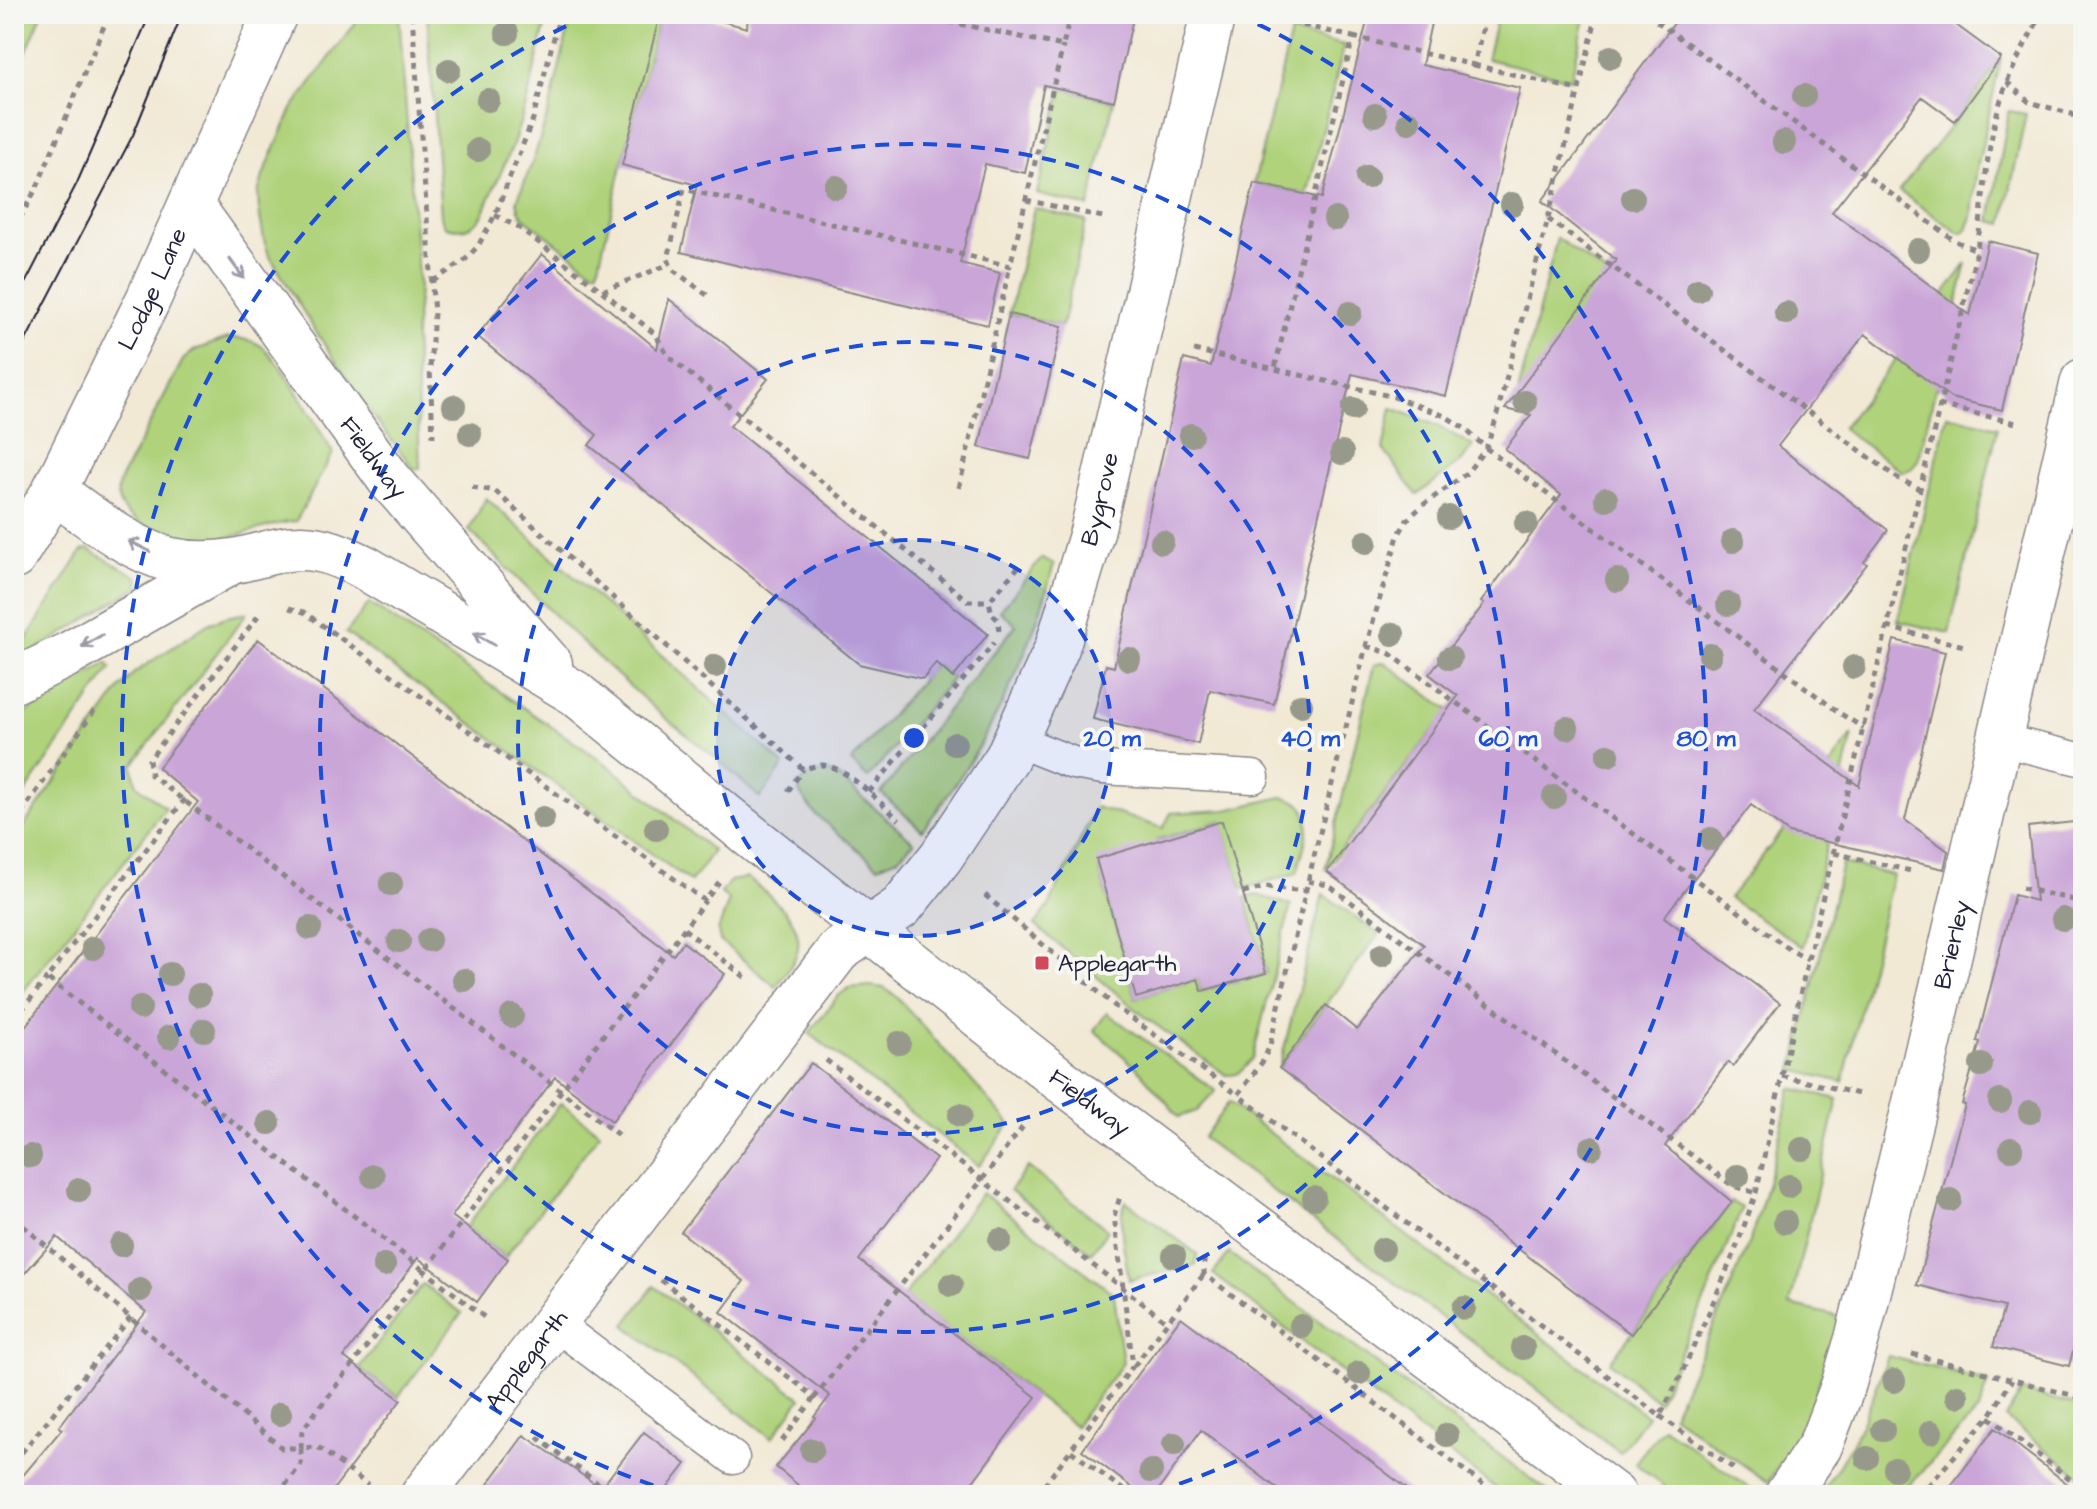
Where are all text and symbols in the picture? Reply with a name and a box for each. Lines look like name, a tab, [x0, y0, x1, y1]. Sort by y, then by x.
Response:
street label: Lodge Lane	[110, 223, 196, 356]
one-way arrow	[229, 258, 246, 280]
street label: Fieldway	[331, 410, 414, 507]
street label: Bygrove	[1073, 449, 1128, 550]
one-way arrow	[127, 538, 151, 553]
one-way arrow	[473, 631, 496, 647]
one-way arrow	[81, 633, 104, 649]
text: 20 m	[1082, 722, 1141, 756]
text: 40 m	[1280, 722, 1340, 756]
text: 60 m	[1479, 722, 1538, 756]
text: 80 m	[1677, 722, 1736, 756]
centre of rings	[900, 724, 928, 752]
street label: Brierley	[1926, 897, 1981, 993]
place label: Applegarth	[1058, 947, 1176, 982]
marker: Applegarth	[1033, 954, 1051, 972]
street label: Fieldway	[1041, 1061, 1137, 1145]
street label: Applegarth	[478, 1303, 576, 1418]

